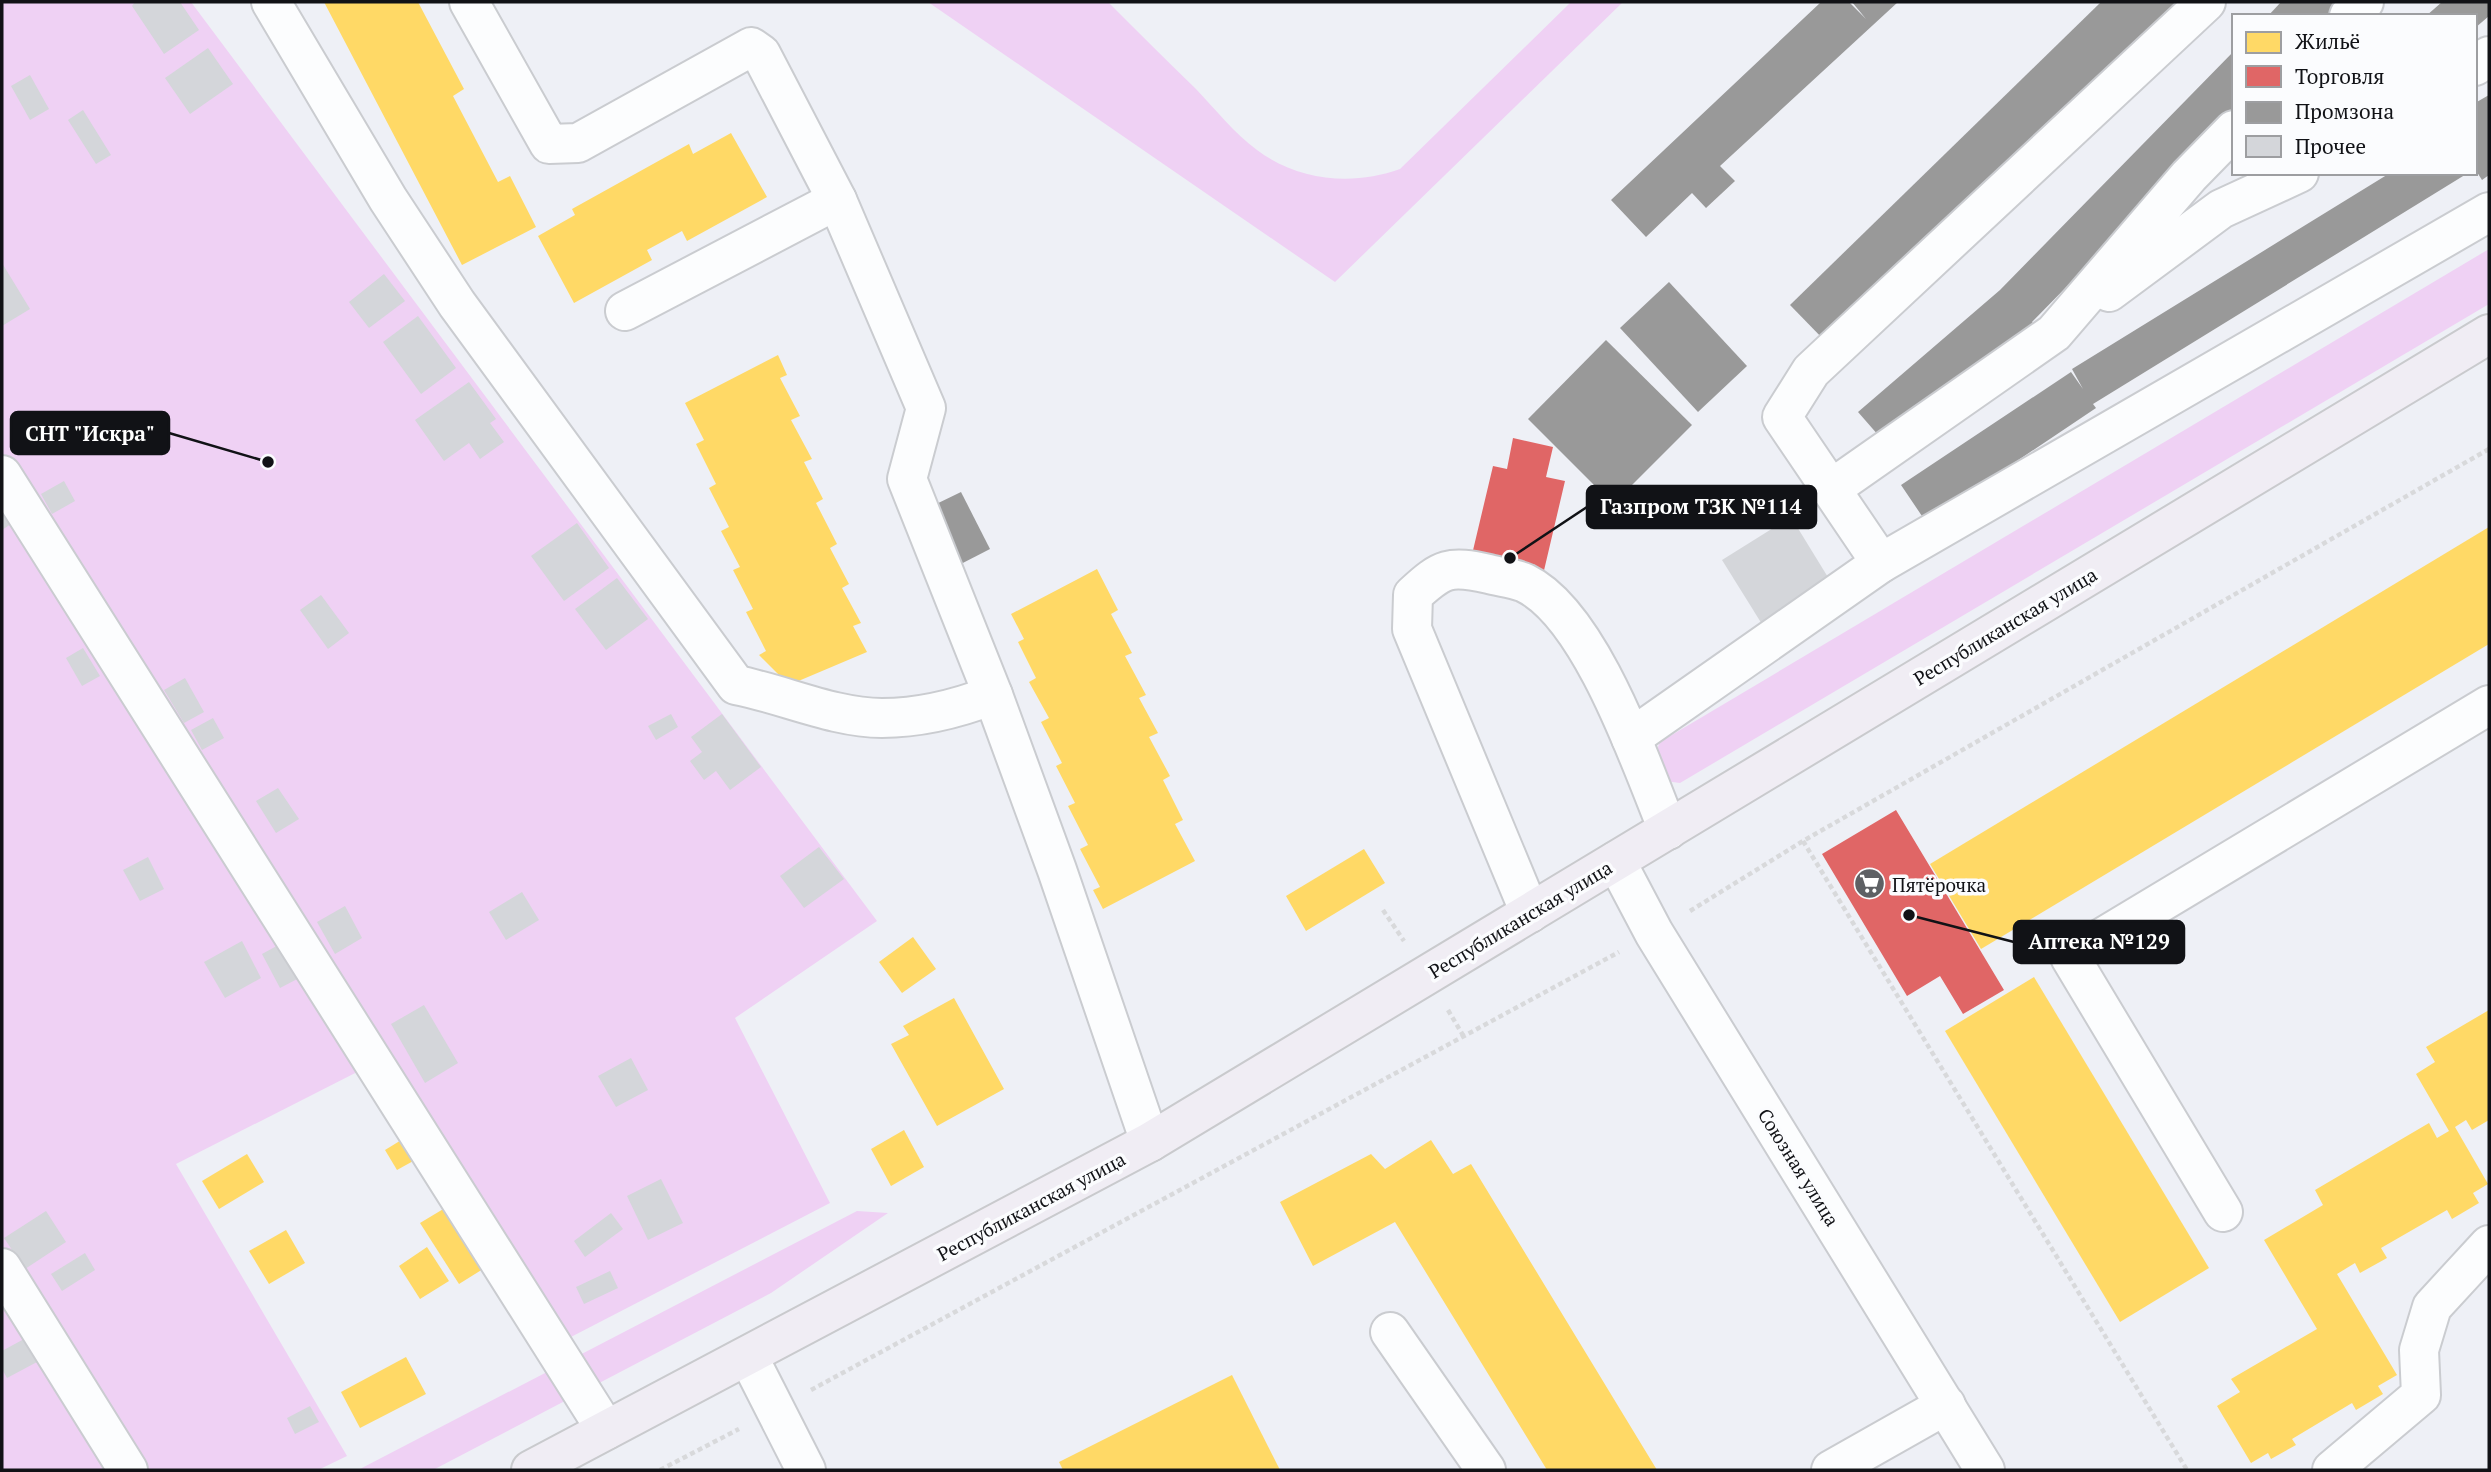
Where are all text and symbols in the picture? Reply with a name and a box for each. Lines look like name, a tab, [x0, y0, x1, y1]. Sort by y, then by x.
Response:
legend	[2232, 14, 2477, 175]
text: Жильё	[2295, 27, 2360, 55]
text: Торговля	[2295, 62, 2384, 90]
text: Промзона	[2295, 97, 2394, 125]
text: Прочее	[2295, 132, 2366, 160]
callout: СНТ "Искра"	[11, 412, 169, 454]
text: СНТ "Искра"	[25, 419, 155, 447]
callout: Газпром ТЗК №114	[1587, 486, 1816, 528]
text: Газпром ТЗК №114	[1600, 492, 1802, 520]
street label: Республиканская улица	[1909, 561, 2102, 691]
street label: Республиканская улица	[1424, 854, 1617, 984]
supermarket icon: Пятёрочка	[1852, 867, 1886, 901]
place label: Пятёрочка	[1892, 872, 1986, 897]
callout: Аптека №129	[2014, 921, 2184, 963]
text: Аптека №129	[2028, 927, 2170, 955]
street label: Союзная улица	[1753, 1103, 1845, 1231]
street label: Республиканская улица	[933, 1146, 1130, 1266]

